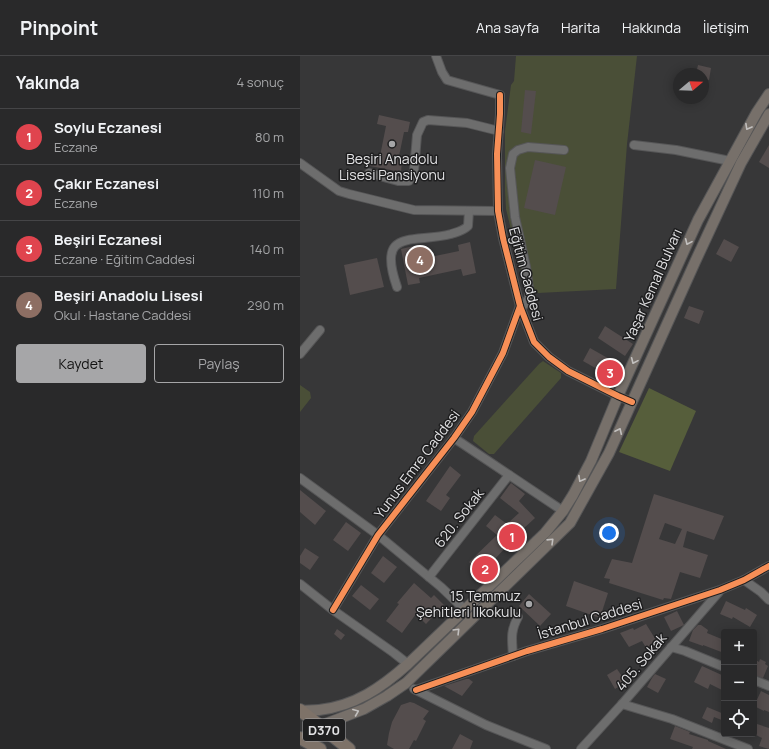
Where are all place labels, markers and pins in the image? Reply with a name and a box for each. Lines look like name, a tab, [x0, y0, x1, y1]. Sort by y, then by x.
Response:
marker: Beşiri Anadolu Lisesi Pansiyonu	[387, 139, 397, 149]
place label: Beşiri Anadolu Lisesi Pansiyonu	[339, 149, 445, 184]
pin: 4	[407, 245, 433, 275]
pin: 3	[597, 358, 623, 388]
pin: 1	[499, 522, 525, 552]
pin: 2	[472, 554, 498, 584]
place label: 15 Temmuz Şehitleri İlkokulu	[416, 586, 521, 621]
marker: 15 Temmuz Şehitleri İlkokulu	[524, 599, 534, 609]

